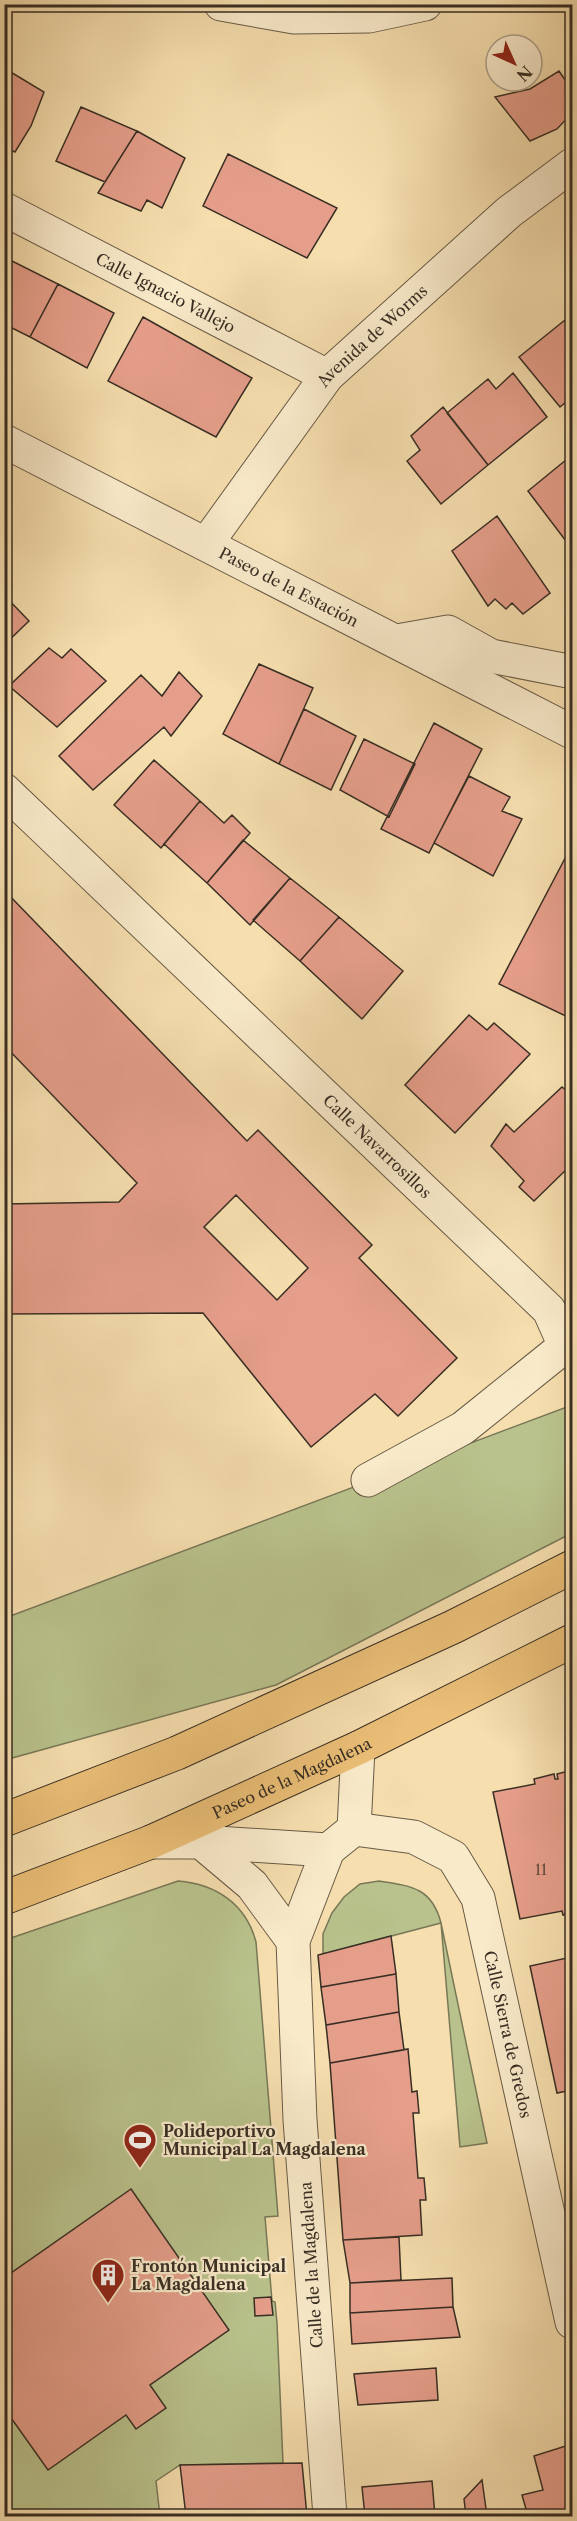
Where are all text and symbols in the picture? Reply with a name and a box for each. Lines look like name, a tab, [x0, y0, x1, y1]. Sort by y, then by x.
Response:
north arrow	[484, 33, 544, 93]
text: N	[513, 62, 537, 86]
street label: Calle Ignacio Vallejo	[92, 248, 239, 337]
street label: Avenida de Worms	[312, 281, 431, 391]
street label: Paseo de la Estación	[216, 543, 362, 631]
street label: Calle Navarrosillos	[319, 1090, 436, 1203]
street label: Paseo de la Magdalena	[209, 1733, 375, 1823]
house number: 11	[535, 1861, 547, 1879]
street label: Calle Sierra de Gredos	[480, 1949, 536, 2120]
place label: Polideportivo Municipal La Magdalena	[163, 2121, 367, 2159]
sports icon: Polideportivo Municipal La Magdalena	[122, 2122, 158, 2169]
street label: Calle de la Magdalena	[295, 2180, 327, 2349]
place label: Frontón Municipal La Magdalena	[131, 2256, 286, 2294]
building icon: Frontón Municipal La Magdalena	[90, 2257, 126, 2304]

